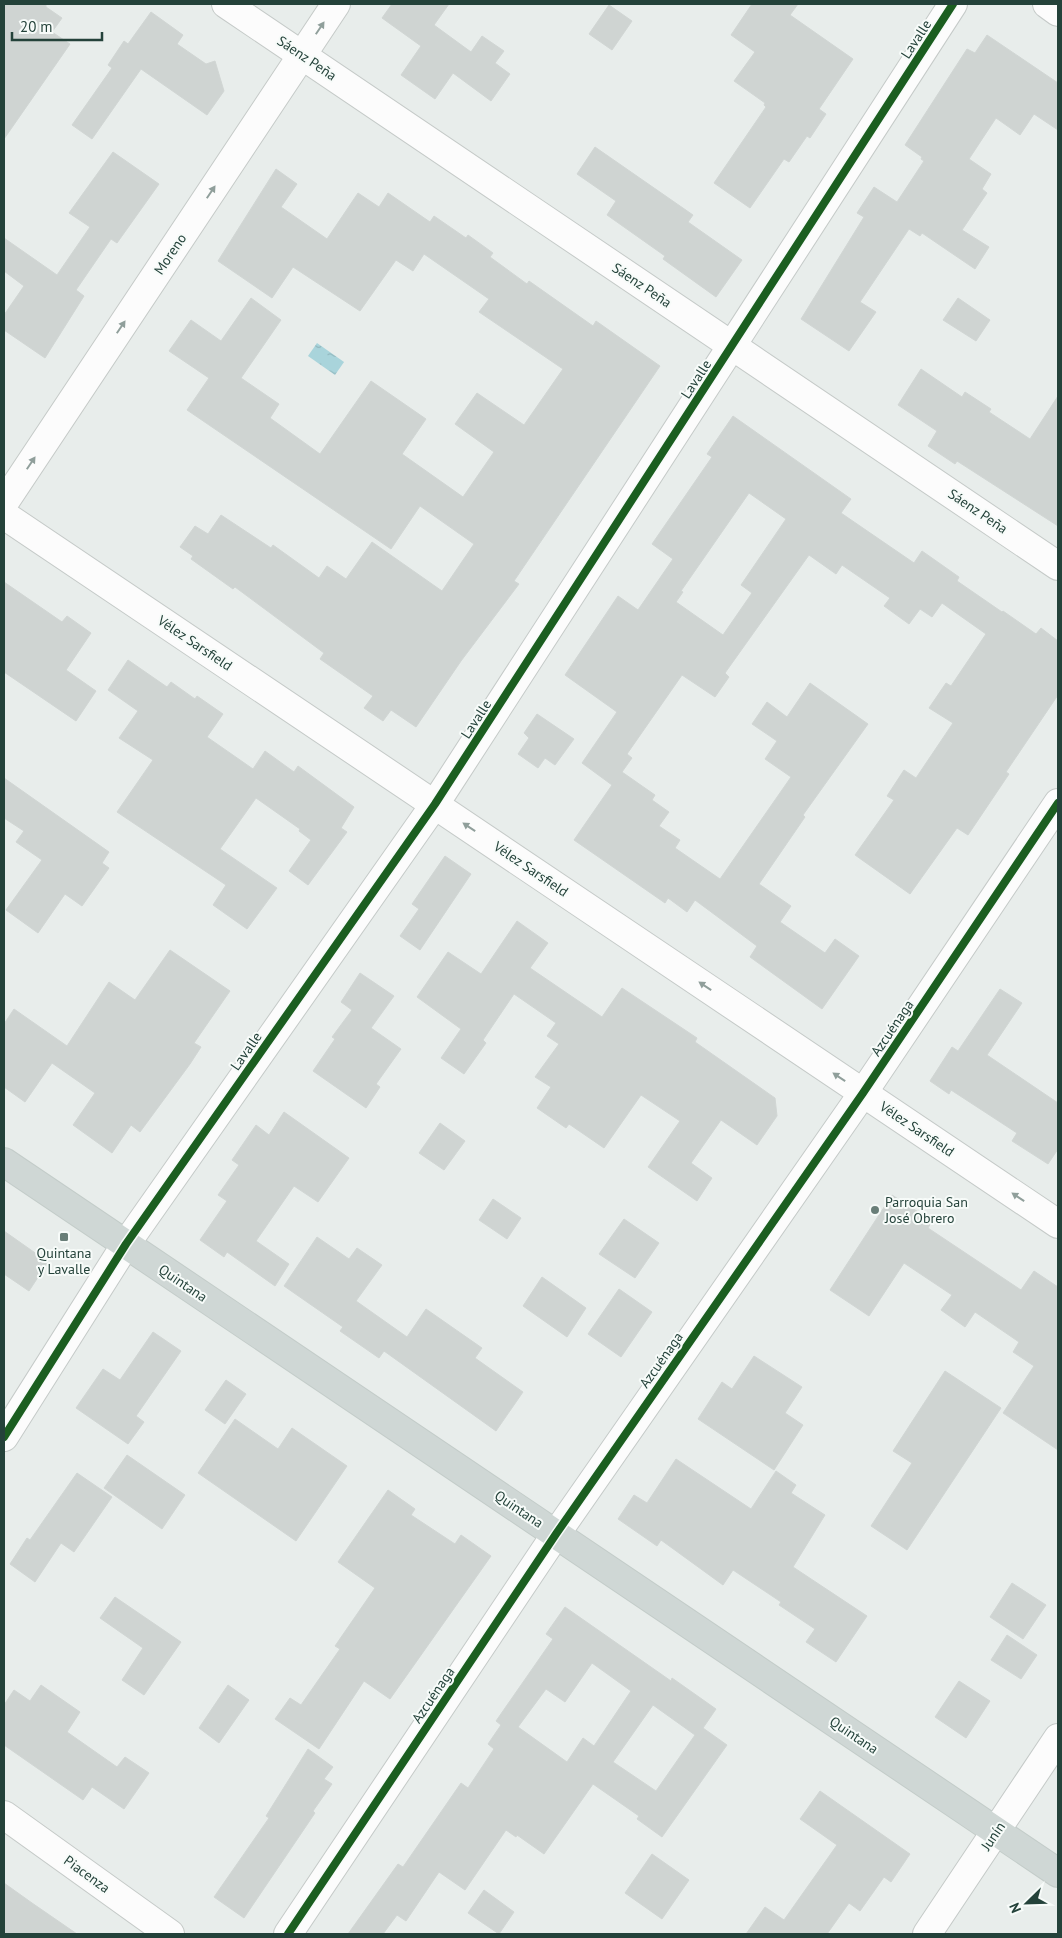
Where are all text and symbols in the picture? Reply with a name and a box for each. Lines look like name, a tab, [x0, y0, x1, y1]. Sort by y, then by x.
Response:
scale bar	[12, 10, 102, 42]
street label: Lavalle	[897, 16, 935, 62]
text: 20 m	[20, 17, 53, 36]
one-way arrow	[315, 21, 325, 34]
street label: Sáenz Peña	[274, 32, 340, 84]
one-way arrow	[206, 185, 215, 199]
street label: Moreno	[150, 230, 190, 278]
street label: Sáenz Peña	[609, 259, 675, 311]
one-way arrow	[116, 321, 126, 334]
street label: Lavalle	[677, 356, 715, 402]
one-way arrow	[26, 456, 36, 469]
street label: Sáenz Peña	[945, 485, 1011, 537]
street label: Vélez Sarsfield	[153, 611, 236, 675]
street label: Lavalle	[457, 696, 495, 742]
one-way arrow	[462, 822, 475, 832]
street label: Vélez Sarsfield	[489, 837, 572, 901]
one-way arrow	[698, 981, 712, 991]
street label: Azcuénaga	[867, 996, 917, 1060]
street label: Lavalle	[226, 1028, 266, 1074]
one-way arrow	[833, 1072, 846, 1082]
street label: Vélez Sarsfield	[875, 1097, 958, 1161]
one-way arrow	[1011, 1192, 1025, 1202]
place label: Parroquia San José Obrero	[884, 1193, 968, 1227]
marker: Parroquia San José Obrero	[869, 1204, 881, 1216]
marker: Quintana y Lavalle	[58, 1231, 70, 1243]
place label: Quintana y Lavalle	[37, 1244, 91, 1278]
street label: Quintana	[155, 1260, 211, 1306]
street label: Azcuénaga	[635, 1329, 687, 1391]
street label: Quintana	[491, 1486, 547, 1532]
street label: Azcuénaga	[408, 1663, 458, 1727]
street label: Quintana	[826, 1712, 882, 1758]
street label: Junín	[976, 1818, 1009, 1855]
street label: Piacenza	[60, 1851, 114, 1897]
north arrow	[1002, 1878, 1052, 1928]
text: N	[1005, 1900, 1025, 1916]

